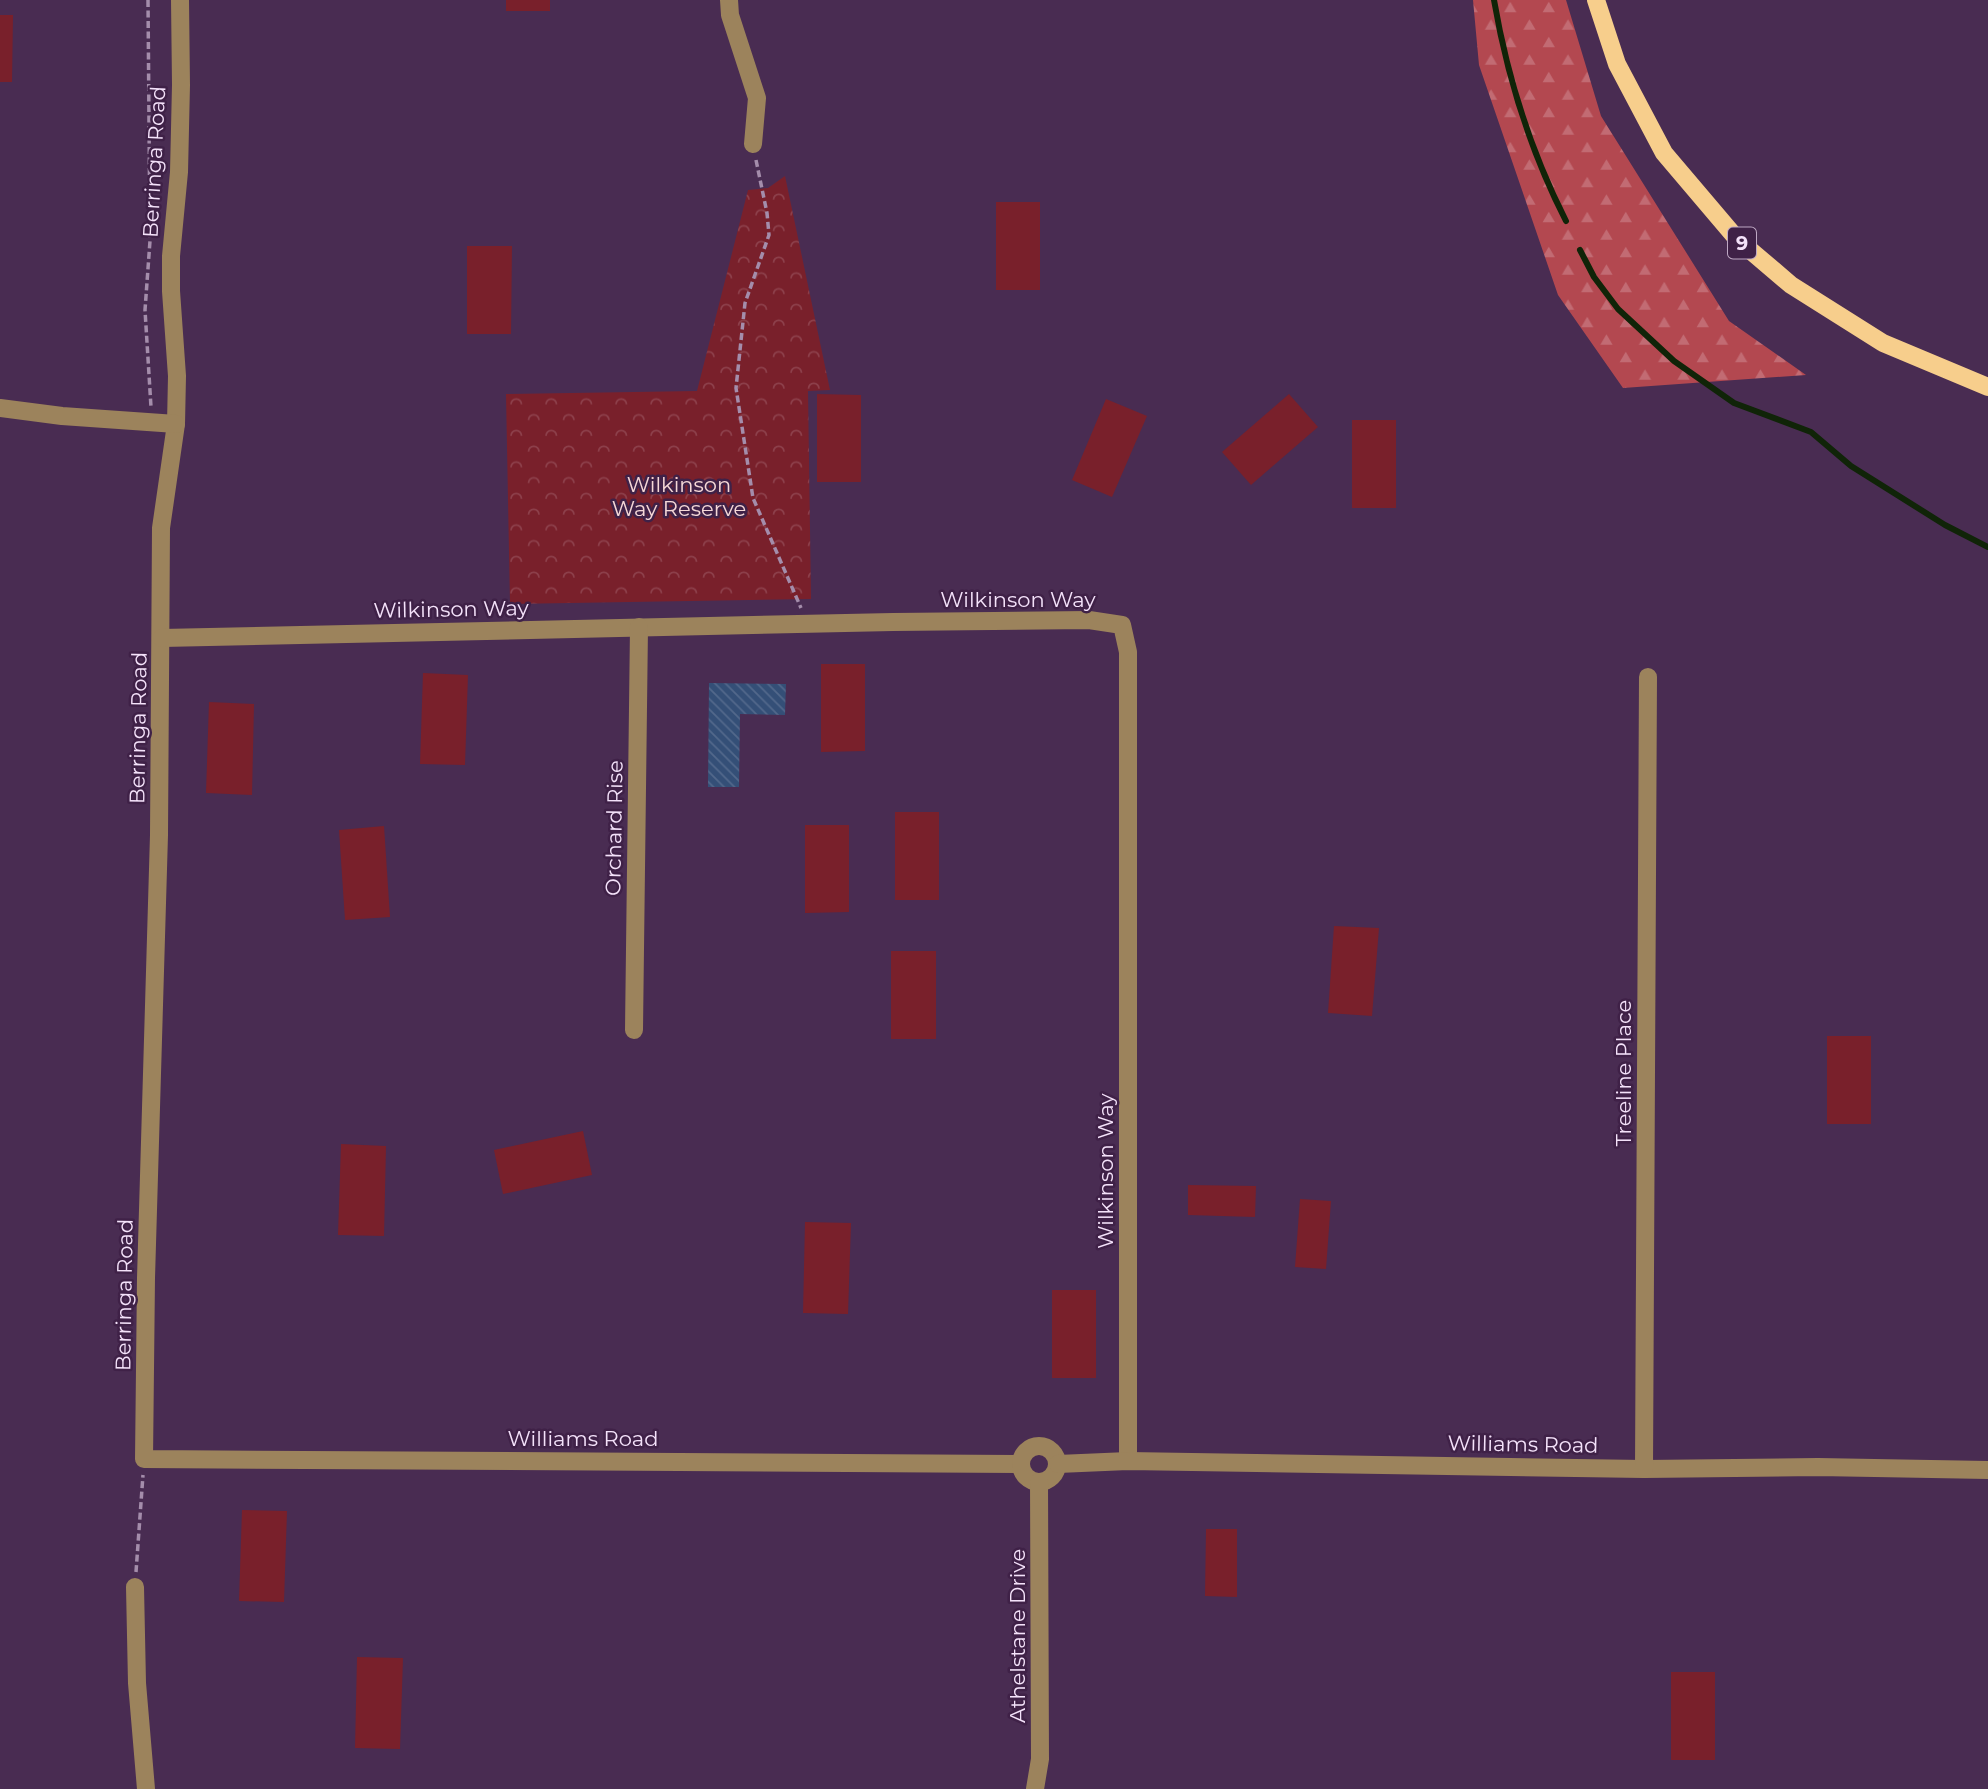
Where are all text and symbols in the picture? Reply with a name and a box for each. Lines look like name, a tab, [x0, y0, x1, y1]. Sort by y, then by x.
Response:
street label: Berringa Road	[138, 85, 170, 239]
road number: 9	[1728, 228, 1756, 258]
park label: Wilkinson Way Reserve	[612, 472, 746, 521]
street label: Wilkinson Way	[940, 587, 1096, 612]
street label: Wilkinson Way	[373, 595, 529, 623]
street label: Berringa Road	[124, 652, 152, 804]
street label: Orchard Rise	[600, 760, 628, 896]
street label: Treeline Place	[1611, 1000, 1636, 1146]
street label: Wilkinson Way	[1093, 1093, 1118, 1249]
street label: Berringa Road	[110, 1219, 138, 1371]
street label: Williams Road	[508, 1426, 658, 1451]
street label: Williams Road	[1447, 1430, 1599, 1458]
street label: Athelstane Drive	[1005, 1549, 1030, 1723]

